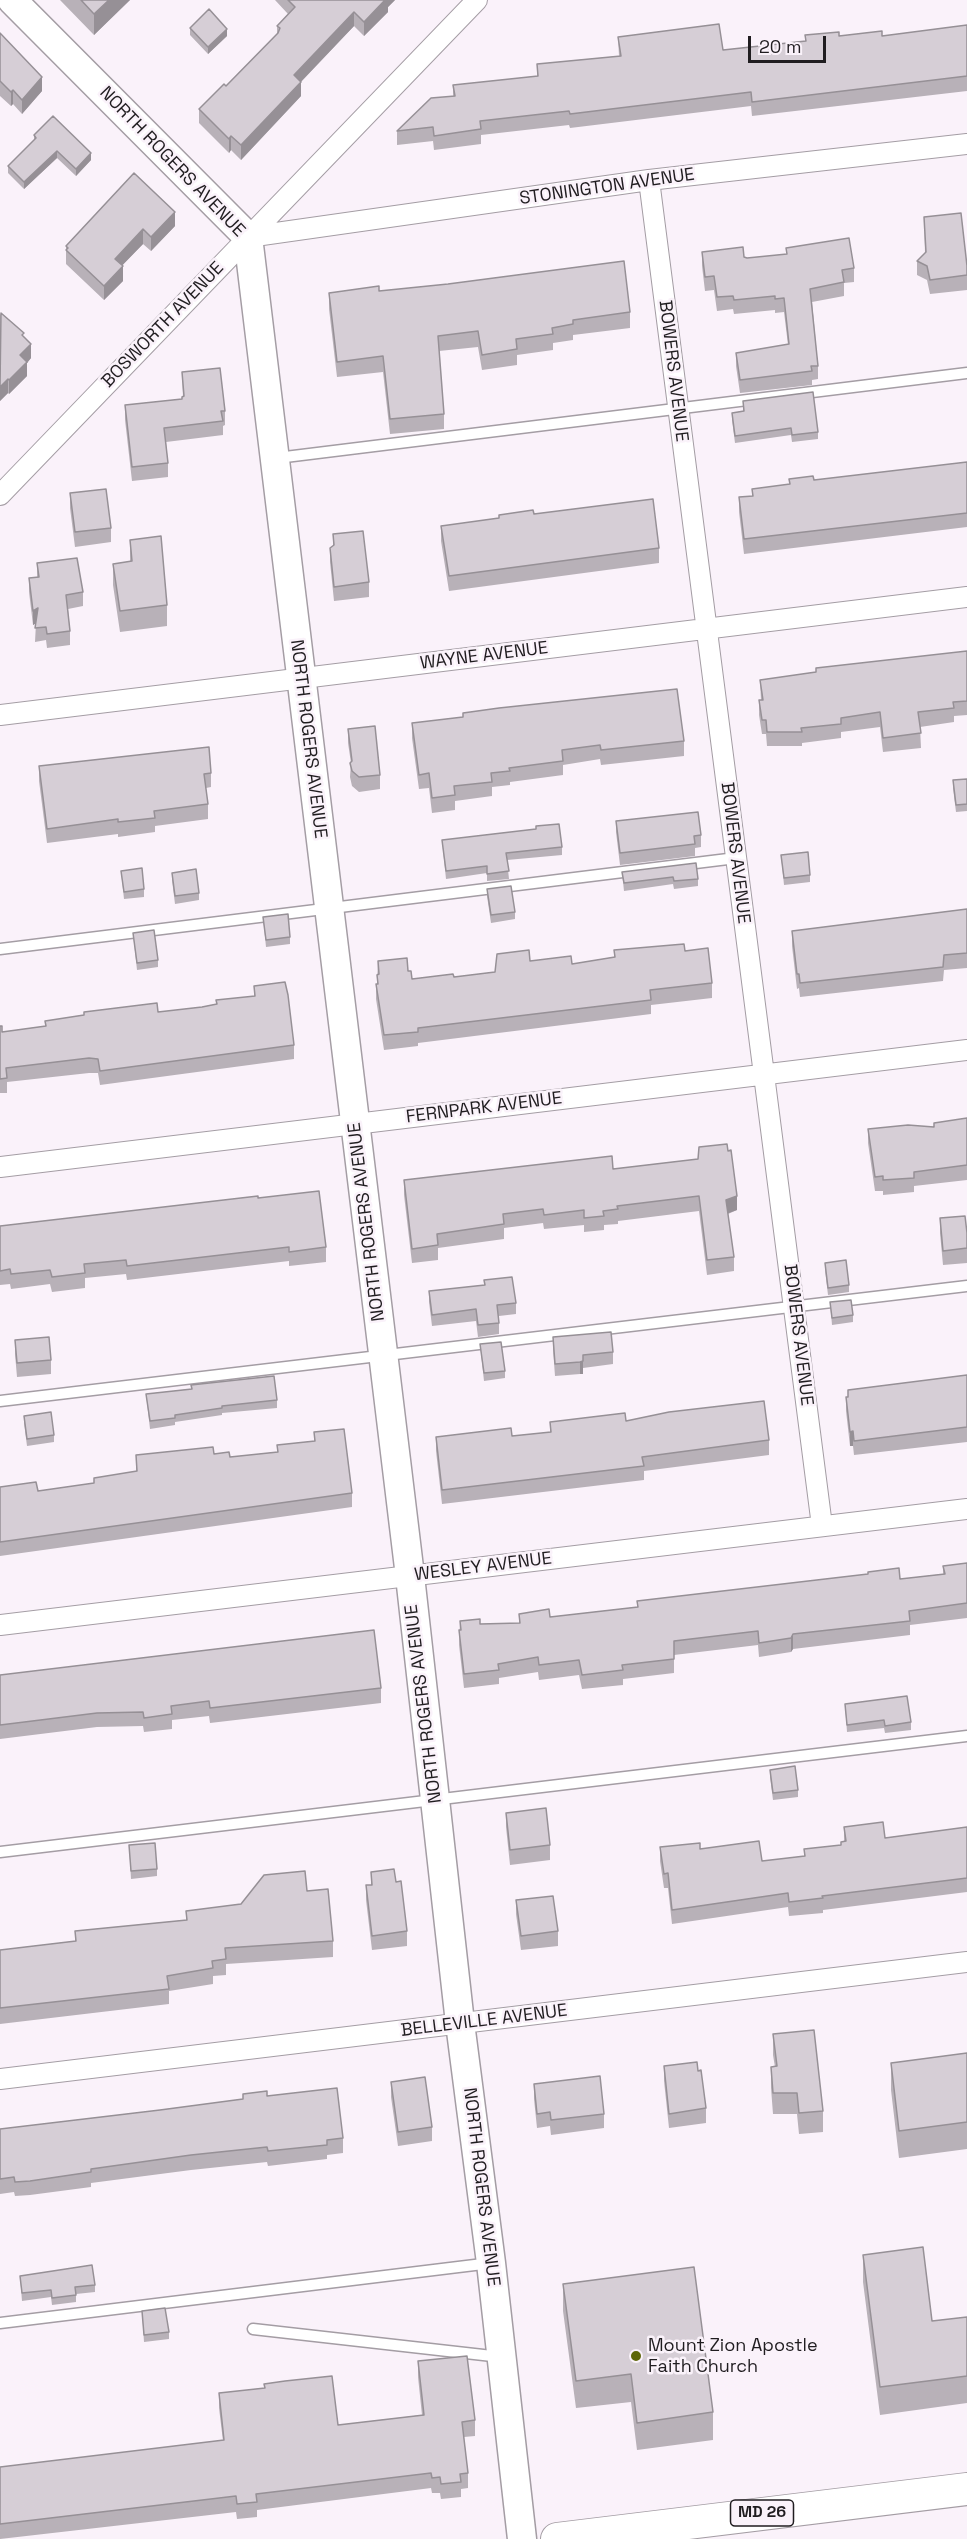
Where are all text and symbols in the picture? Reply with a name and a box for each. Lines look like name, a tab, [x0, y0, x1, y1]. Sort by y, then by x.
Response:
scale bar	[751, 24, 829, 62]
text: 20 m	[759, 35, 802, 58]
street label: NORTH ROGERS AVENUE	[95, 82, 249, 242]
street label: STONINGTON AVENUE	[518, 164, 696, 210]
street label: BOSWORTH AVENUE	[97, 258, 229, 392]
street label: BOWERS AVENUE	[654, 299, 692, 443]
street label: WAYNE AVENUE	[419, 637, 549, 675]
street label: NORTH ROGERS AVENUE	[285, 638, 331, 840]
street label: BOWERS AVENUE	[716, 781, 754, 925]
street label: FERNPARK AVENUE	[405, 1088, 563, 1128]
street label: NORTH ROGERS AVENUE	[344, 1121, 390, 1323]
street label: BOWERS AVENUE	[779, 1263, 817, 1407]
street label: WESLEY AVENUE	[413, 1548, 553, 1586]
street label: NORTH ROGERS AVENUE	[401, 1603, 447, 1805]
street label: BELLEVILLE AVENUE	[400, 2000, 568, 2042]
street label: NORTH ROGERS AVENUE	[458, 2086, 504, 2288]
place label: Mount Zion Apostle Faith Church	[648, 2335, 818, 2378]
marker: Mount Zion Apostle Faith Church	[629, 2349, 643, 2363]
road number: MD 26	[730, 2500, 794, 2526]

